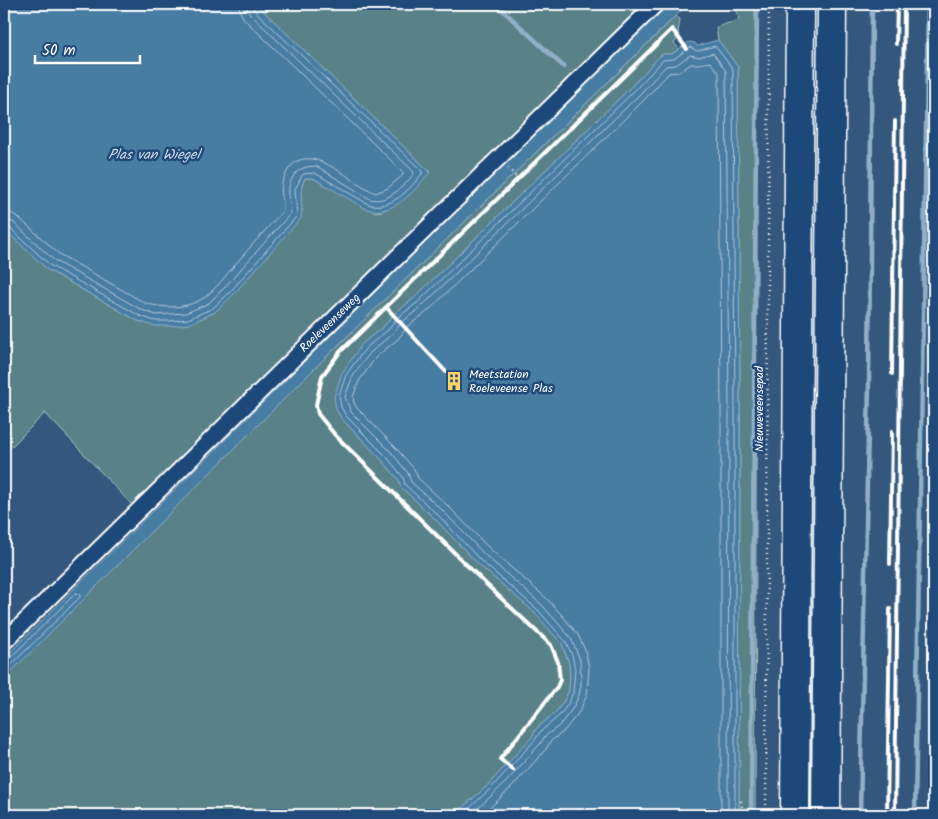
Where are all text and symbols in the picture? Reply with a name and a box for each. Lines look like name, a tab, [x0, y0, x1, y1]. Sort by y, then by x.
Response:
scale bar	[35, 32, 140, 64]
text: 50 m	[42, 39, 76, 63]
water label: Plas van Wiegel	[108, 144, 202, 166]
street label: Roeleveenseweg	[295, 289, 365, 357]
place label: Meetstation Roeleveense Plas	[469, 365, 553, 398]
street label: Nieuweveensepad	[750, 365, 769, 452]
building icon: Meetstation Roeleveense Plas	[443, 370, 465, 392]

